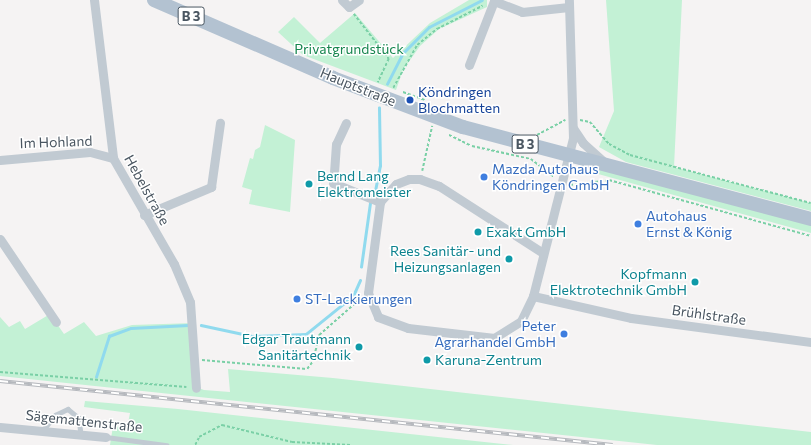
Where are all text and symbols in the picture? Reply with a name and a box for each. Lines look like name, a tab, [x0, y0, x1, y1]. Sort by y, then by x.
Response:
road number: B 3	[177, 5, 205, 27]
park label: Privatgrundstück	[294, 41, 404, 57]
street label: Hauptstraße	[318, 64, 398, 110]
place label: Köndringen Blochmatten	[418, 84, 500, 116]
marker: Köndringen Blochmatten	[405, 95, 415, 105]
street label: Im Hohland	[19, 132, 93, 152]
road number: B 3	[511, 133, 539, 155]
street label: Hebelstraße	[121, 152, 173, 228]
place label: Mazda Autohaus Köndringen GmbH	[492, 161, 609, 194]
place label: Bernd Lang Elektromeister	[317, 168, 411, 200]
marker: Mazda Autohaus Köndringen GmbH	[479, 172, 489, 182]
marker: Bernd Lang Elektromeister	[304, 179, 314, 189]
place label: Autohaus Ernst & König	[646, 208, 732, 240]
marker: Autohaus Ernst & König	[633, 219, 643, 229]
place label: Exakt GmbH	[486, 224, 566, 240]
marker: Exakt GmbH	[473, 227, 483, 237]
place label: Rees Sanitär- und Heizungsanlagen	[390, 243, 501, 276]
marker: Rees Sanitär- und Heizungsanlagen	[504, 254, 514, 264]
place label: Kopfmann Elektrotechnik GmbH	[550, 266, 687, 298]
marker: Kopfmann Elektrotechnik GmbH	[690, 277, 700, 287]
place label: ST-Lackierungen	[305, 291, 412, 307]
marker: ST-Lackierungen	[292, 294, 302, 304]
street label: Brühlstraße	[671, 301, 747, 329]
place label: Peter Agrarhandel GmbH	[434, 318, 556, 350]
marker: Peter Agrarhandel GmbH	[559, 329, 569, 339]
place label: Edgar Trautmann Sanitärtechnik	[242, 331, 351, 364]
marker: Edgar Trautmann Sanitärtechnik	[354, 342, 364, 352]
place label: Karuna-Zentrum	[435, 352, 542, 368]
marker: Karuna-Zentrum	[422, 355, 432, 365]
street label: Sägemattenstraße	[25, 407, 143, 435]

